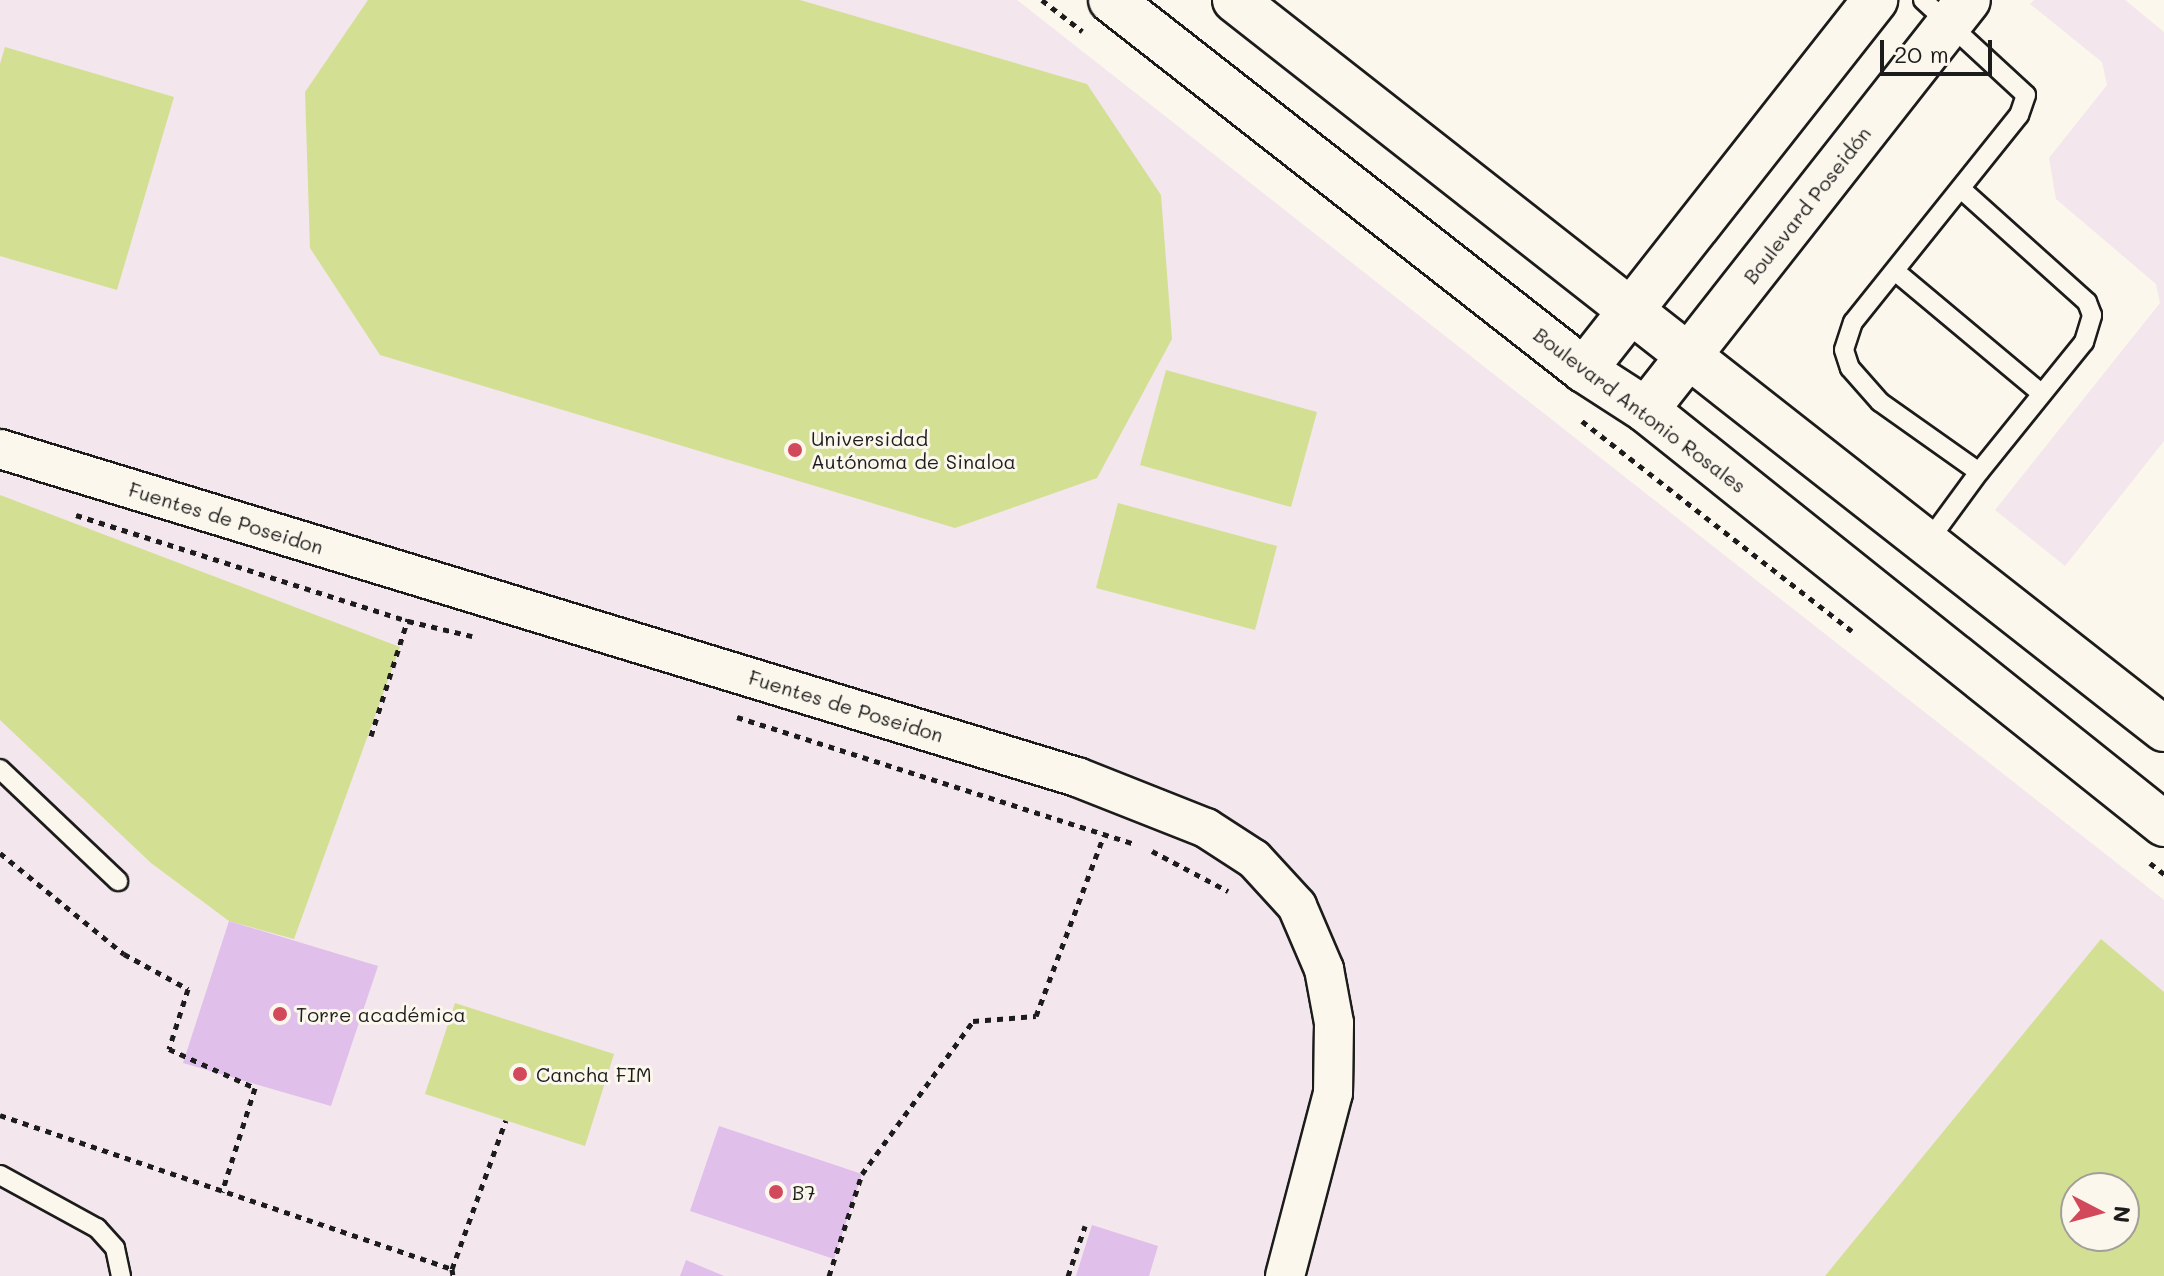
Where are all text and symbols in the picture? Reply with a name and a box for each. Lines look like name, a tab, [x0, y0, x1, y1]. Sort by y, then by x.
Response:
scale bar	[1884, 24, 1996, 74]
text: 20 m	[1894, 38, 1949, 69]
street label: Boulevard Poseidón	[1738, 122, 1876, 288]
street label: Boulevard Antonio Rosales	[1529, 322, 1751, 498]
place label: Universidad Autónoma de Sinaloa	[811, 426, 1016, 473]
marker: Universidad Autónoma de Sinaloa	[786, 441, 804, 459]
street label: Fuentes de Poseidon	[126, 477, 326, 559]
street label: Fuentes de Poseidon	[746, 665, 946, 747]
place label: Torre académica	[296, 1002, 466, 1026]
marker: Torre académica	[271, 1005, 289, 1023]
place label: Cancha FIM	[536, 1062, 652, 1086]
marker: Cancha FIM	[511, 1065, 529, 1083]
north arrow	[2060, 1172, 2140, 1252]
place label: B7	[792, 1180, 816, 1204]
marker: B7	[767, 1183, 785, 1201]
text: N	[2107, 1205, 2138, 1224]

